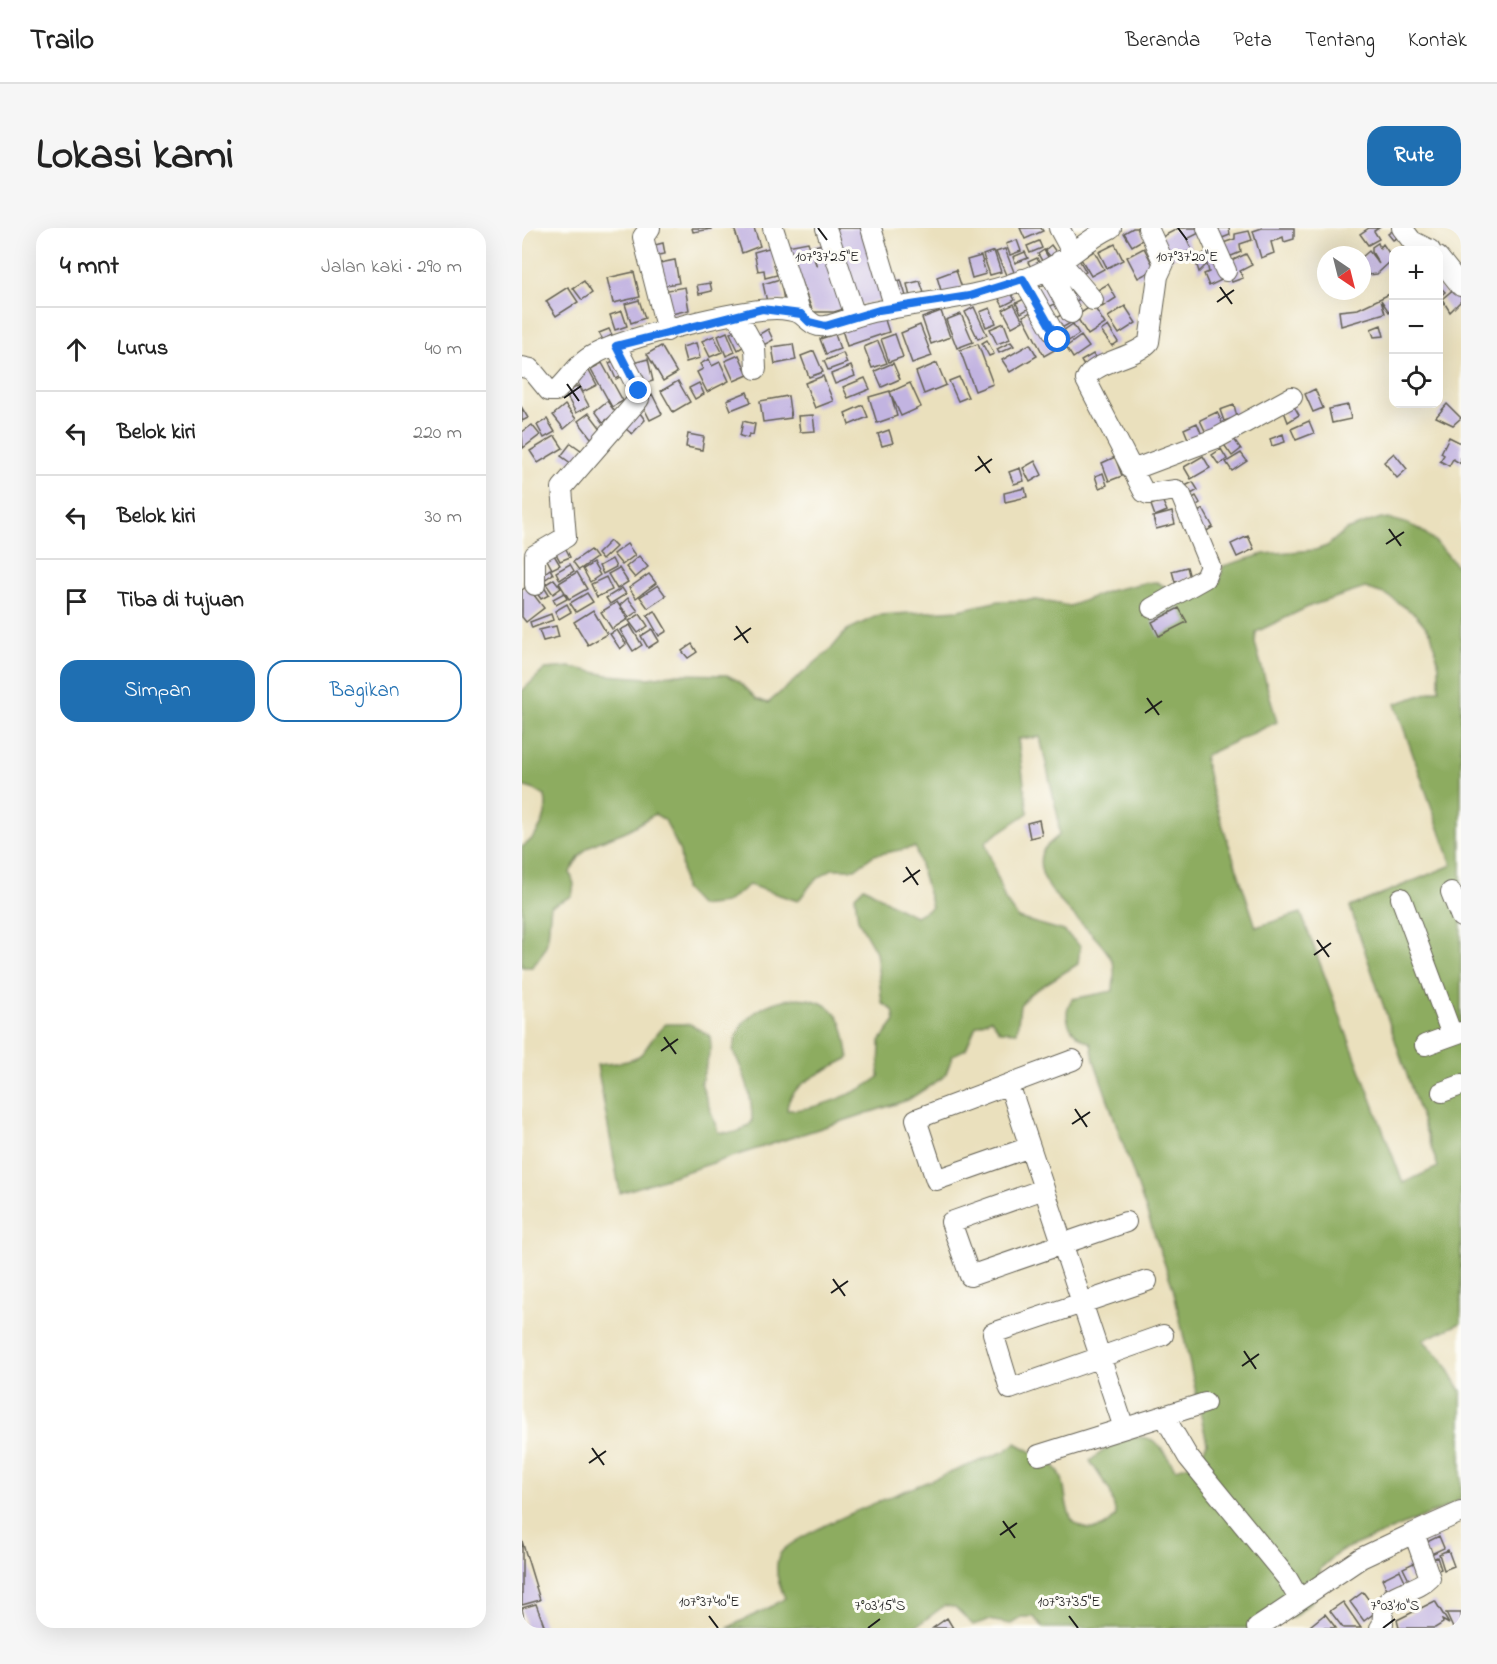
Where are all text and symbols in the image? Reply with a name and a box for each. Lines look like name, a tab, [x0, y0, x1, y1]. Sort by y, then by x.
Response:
text: Trailo	[30, 21, 94, 62]
text: Beranda	[1125, 26, 1200, 56]
text: Peta	[1233, 26, 1272, 56]
text: Tentang	[1305, 26, 1375, 56]
text: Kontak	[1408, 26, 1467, 56]
text: Lokasi kami	[36, 126, 234, 187]
button: Rute	[1367, 126, 1461, 186]
text: 107°37'25"E	[795, 246, 859, 268]
text: 107°37'20"E	[1156, 246, 1218, 268]
north arrow	[1317, 246, 1371, 300]
map controls	[1389, 246, 1443, 408]
button: +	[1389, 246, 1443, 300]
text: 4 mnt	[60, 248, 119, 286]
text: Jalan kaki · 290 m	[321, 253, 462, 282]
button: −	[1389, 300, 1443, 354]
route start	[1044, 326, 1070, 352]
icon: ahead	[60, 333, 93, 366]
text: Lurus	[117, 333, 168, 365]
text: 40 m	[425, 335, 462, 364]
button: locate	[1389, 354, 1443, 408]
route end	[625, 377, 651, 403]
icon: left	[60, 417, 93, 450]
text: Belok kiri	[117, 417, 196, 449]
text: 220 m	[413, 419, 462, 448]
icon: left	[60, 501, 93, 534]
text: Belok kiri	[117, 501, 196, 533]
text: 30 m	[425, 503, 462, 532]
icon: arrive	[60, 585, 93, 618]
text: Tiba di tujuan	[117, 585, 244, 617]
button: Simpan	[60, 660, 255, 722]
button: Bagikan	[267, 660, 462, 722]
text: 107°37'40"E	[679, 1591, 739, 1613]
text: 107°37'35"E	[1038, 1591, 1100, 1613]
text: 7°03'15"S	[855, 1595, 906, 1617]
text: 7°03'10"S	[1371, 1595, 1420, 1617]

